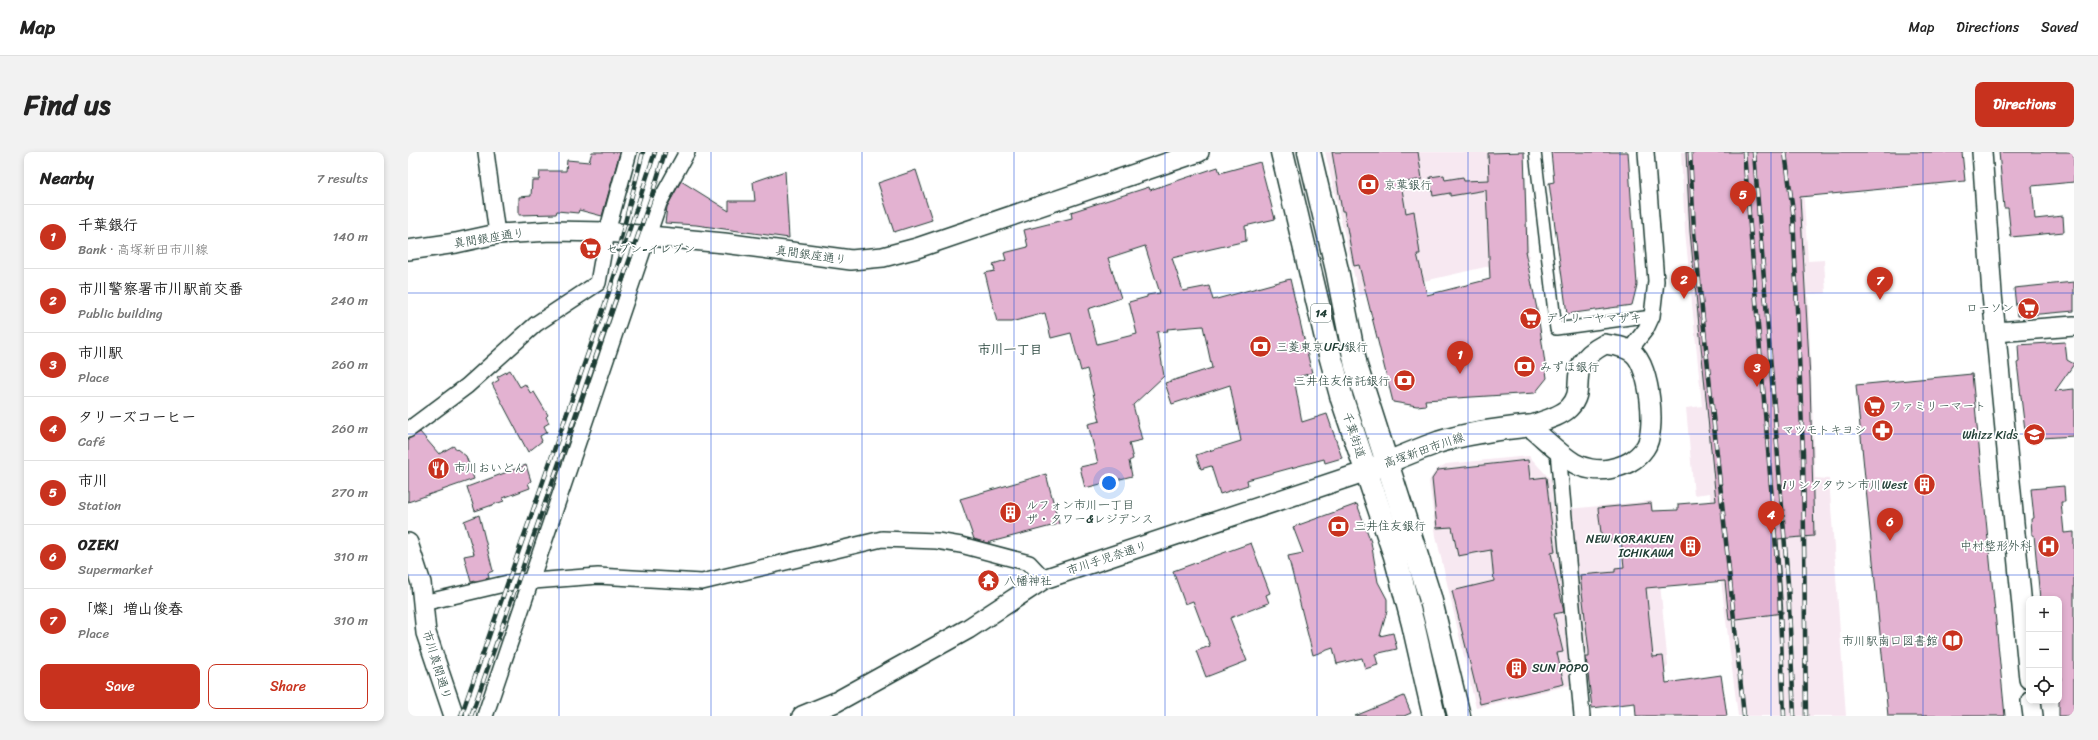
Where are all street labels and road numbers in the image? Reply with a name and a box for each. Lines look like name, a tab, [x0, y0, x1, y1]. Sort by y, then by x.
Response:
street label: 真間銀座通り	[452, 222, 526, 254]
street label: 真間銀座通り	[774, 239, 848, 271]
road number: 14	[1311, 304, 1331, 322]
street label: 千葉街道	[1336, 409, 1372, 461]
street label: 高塚新田市川線	[1381, 426, 1467, 474]
street label: 市川手児奈通り	[1064, 535, 1150, 581]
street label: 市川真間通り	[416, 627, 458, 703]

